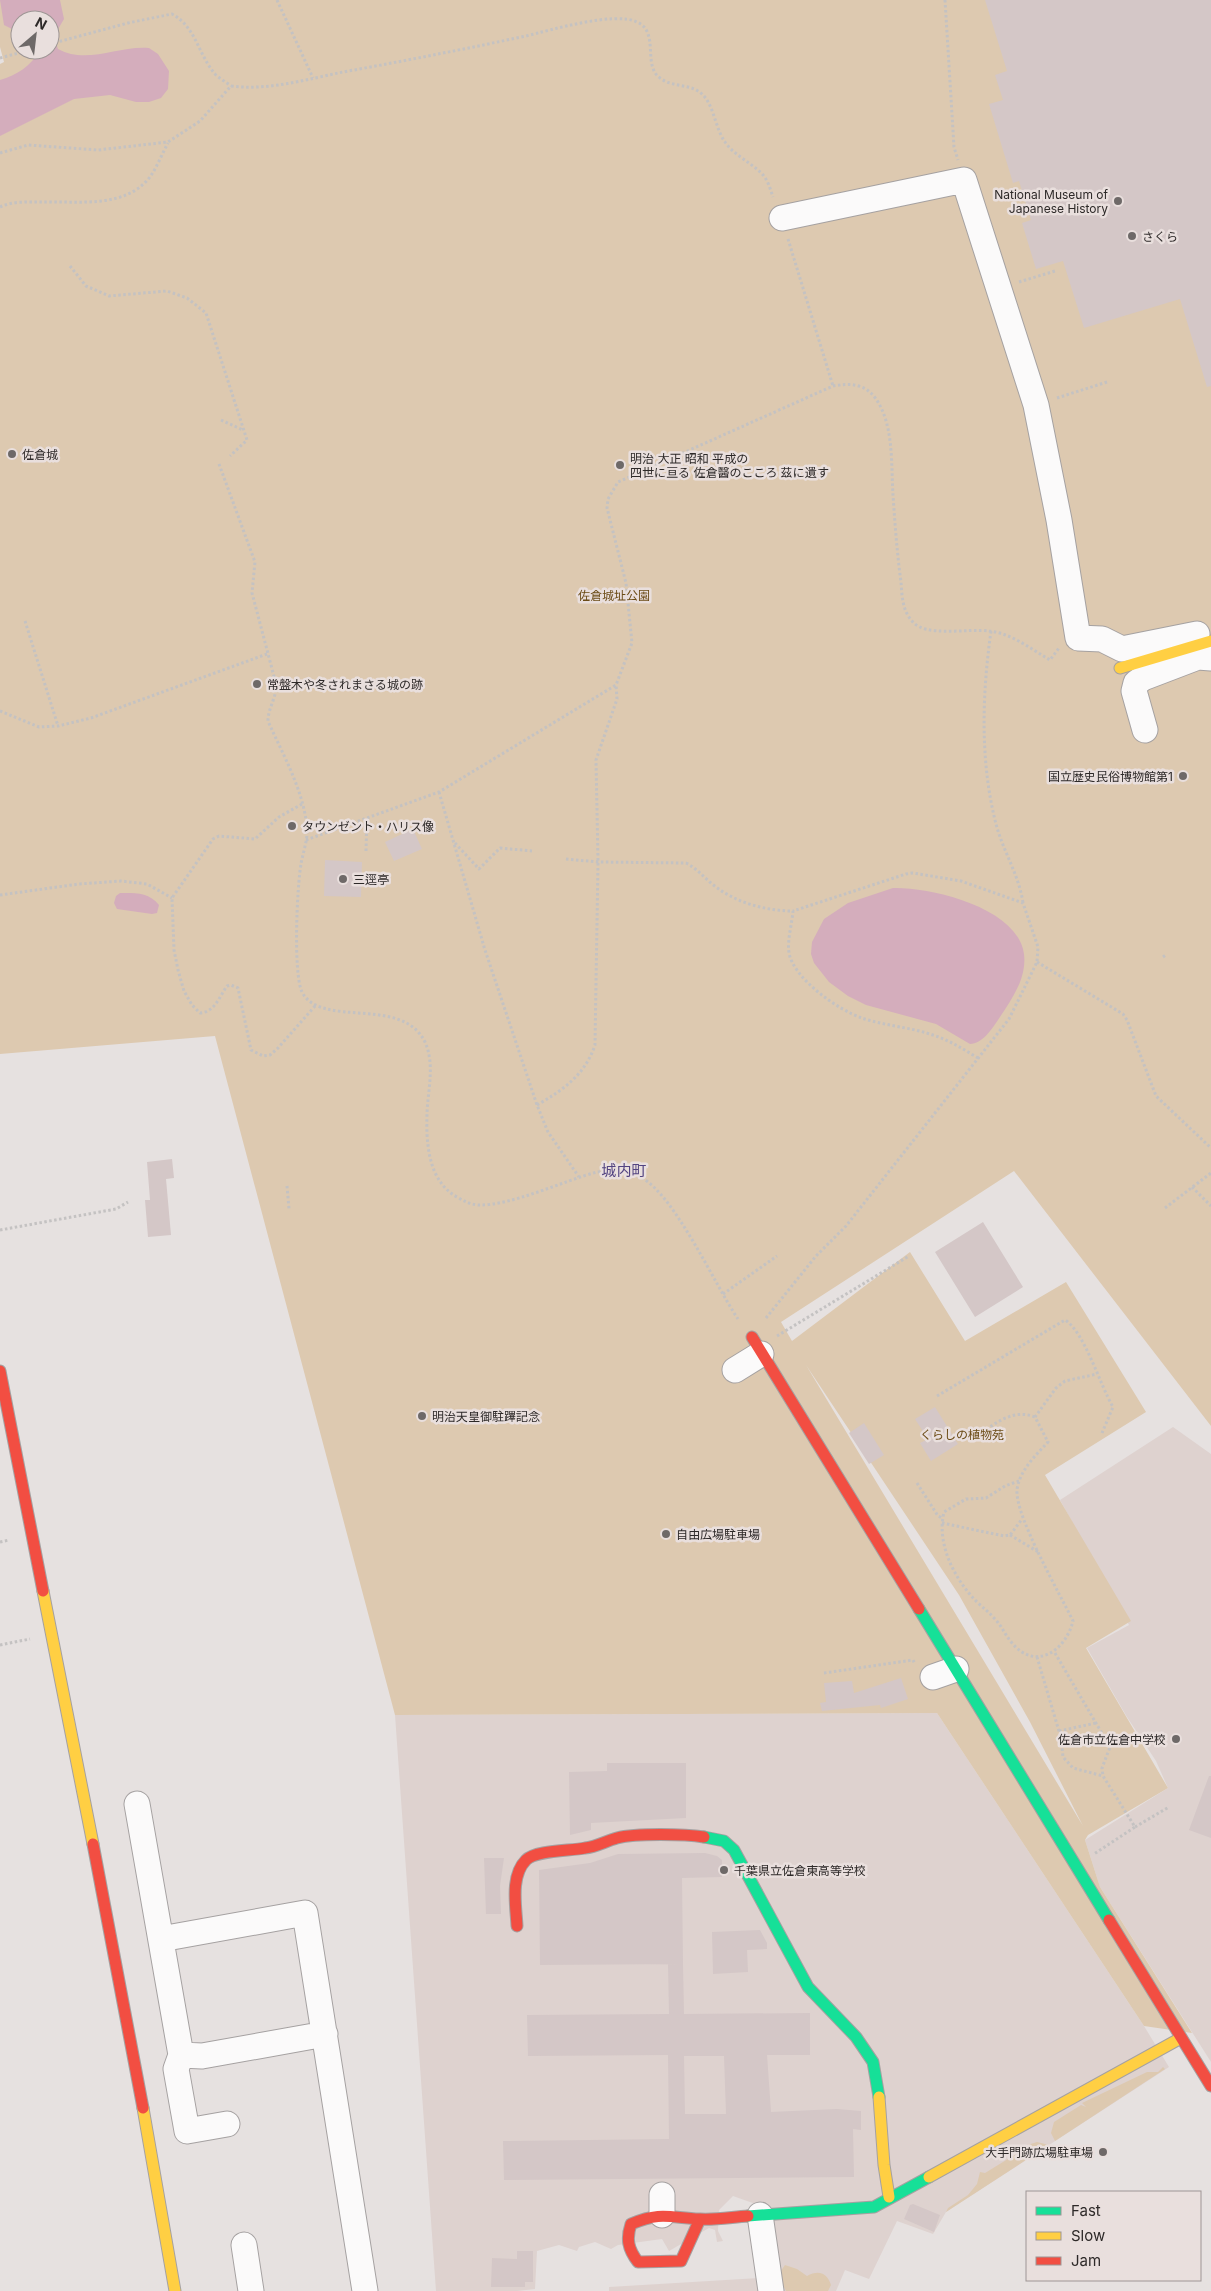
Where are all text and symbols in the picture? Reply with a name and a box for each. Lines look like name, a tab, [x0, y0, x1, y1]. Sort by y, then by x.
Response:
north arrow	[10, 10, 60, 60]
text: N	[33, 13, 50, 33]
place label: National Museum of Japanese History	[994, 187, 1109, 216]
marker: National Museum of Japanese History	[1112, 195, 1124, 207]
place label: さくら	[1142, 229, 1178, 244]
marker: さくら	[1126, 230, 1138, 242]
place label: 佐倉城	[22, 447, 58, 462]
marker: 佐倉城	[6, 448, 18, 460]
place label: 明治 大正 昭和 平成の 四世に亘る 佐倉醫のこころ 茲に遺す	[630, 451, 829, 480]
marker: 明治 大正 昭和 平成の 四世に亘る 佐倉醫のこころ 茲に遺す	[614, 459, 626, 471]
park label: 佐倉城址公園	[578, 588, 650, 603]
place label: 常盤木や冬されまさる城の跡	[267, 677, 423, 692]
marker: 常盤木や冬されまさる城の跡	[251, 678, 263, 690]
place label: 国立歴史民俗博物館第1	[1048, 769, 1173, 784]
marker: 国立歴史民俗博物館第1	[1177, 770, 1189, 782]
place label: タウンゼント・ハリス像	[302, 819, 434, 834]
marker: タウンゼント・ハリス像	[286, 820, 298, 832]
place label: 三逕亭	[353, 872, 389, 887]
marker: 三逕亭	[337, 873, 349, 885]
district label: 城内町	[601, 1161, 647, 1180]
place label: 明治天皇御駐蹕記念	[432, 1409, 540, 1424]
marker: 明治天皇御駐蹕記念	[416, 1410, 428, 1422]
park label: くらしの植物苑	[920, 1427, 1004, 1442]
place label: 自由広場駐車場	[676, 1527, 760, 1542]
marker: 自由広場駐車場	[660, 1528, 672, 1540]
place label: 佐倉市立佐倉中学校	[1058, 1732, 1166, 1747]
marker: 佐倉市立佐倉中学校	[1170, 1733, 1182, 1745]
place label: 千葉県立佐倉東高等学校	[734, 1863, 866, 1878]
marker: 千葉県立佐倉東高等学校	[718, 1864, 730, 1876]
place label: 大手門跡広場駐車場	[985, 2145, 1093, 2160]
marker: 大手門跡広場駐車場	[1097, 2146, 1109, 2158]
legend	[1026, 2191, 1201, 2281]
text: Fast	[1071, 2201, 1101, 2220]
text: Slow	[1071, 2226, 1105, 2245]
text: Jam	[1071, 2251, 1101, 2270]

